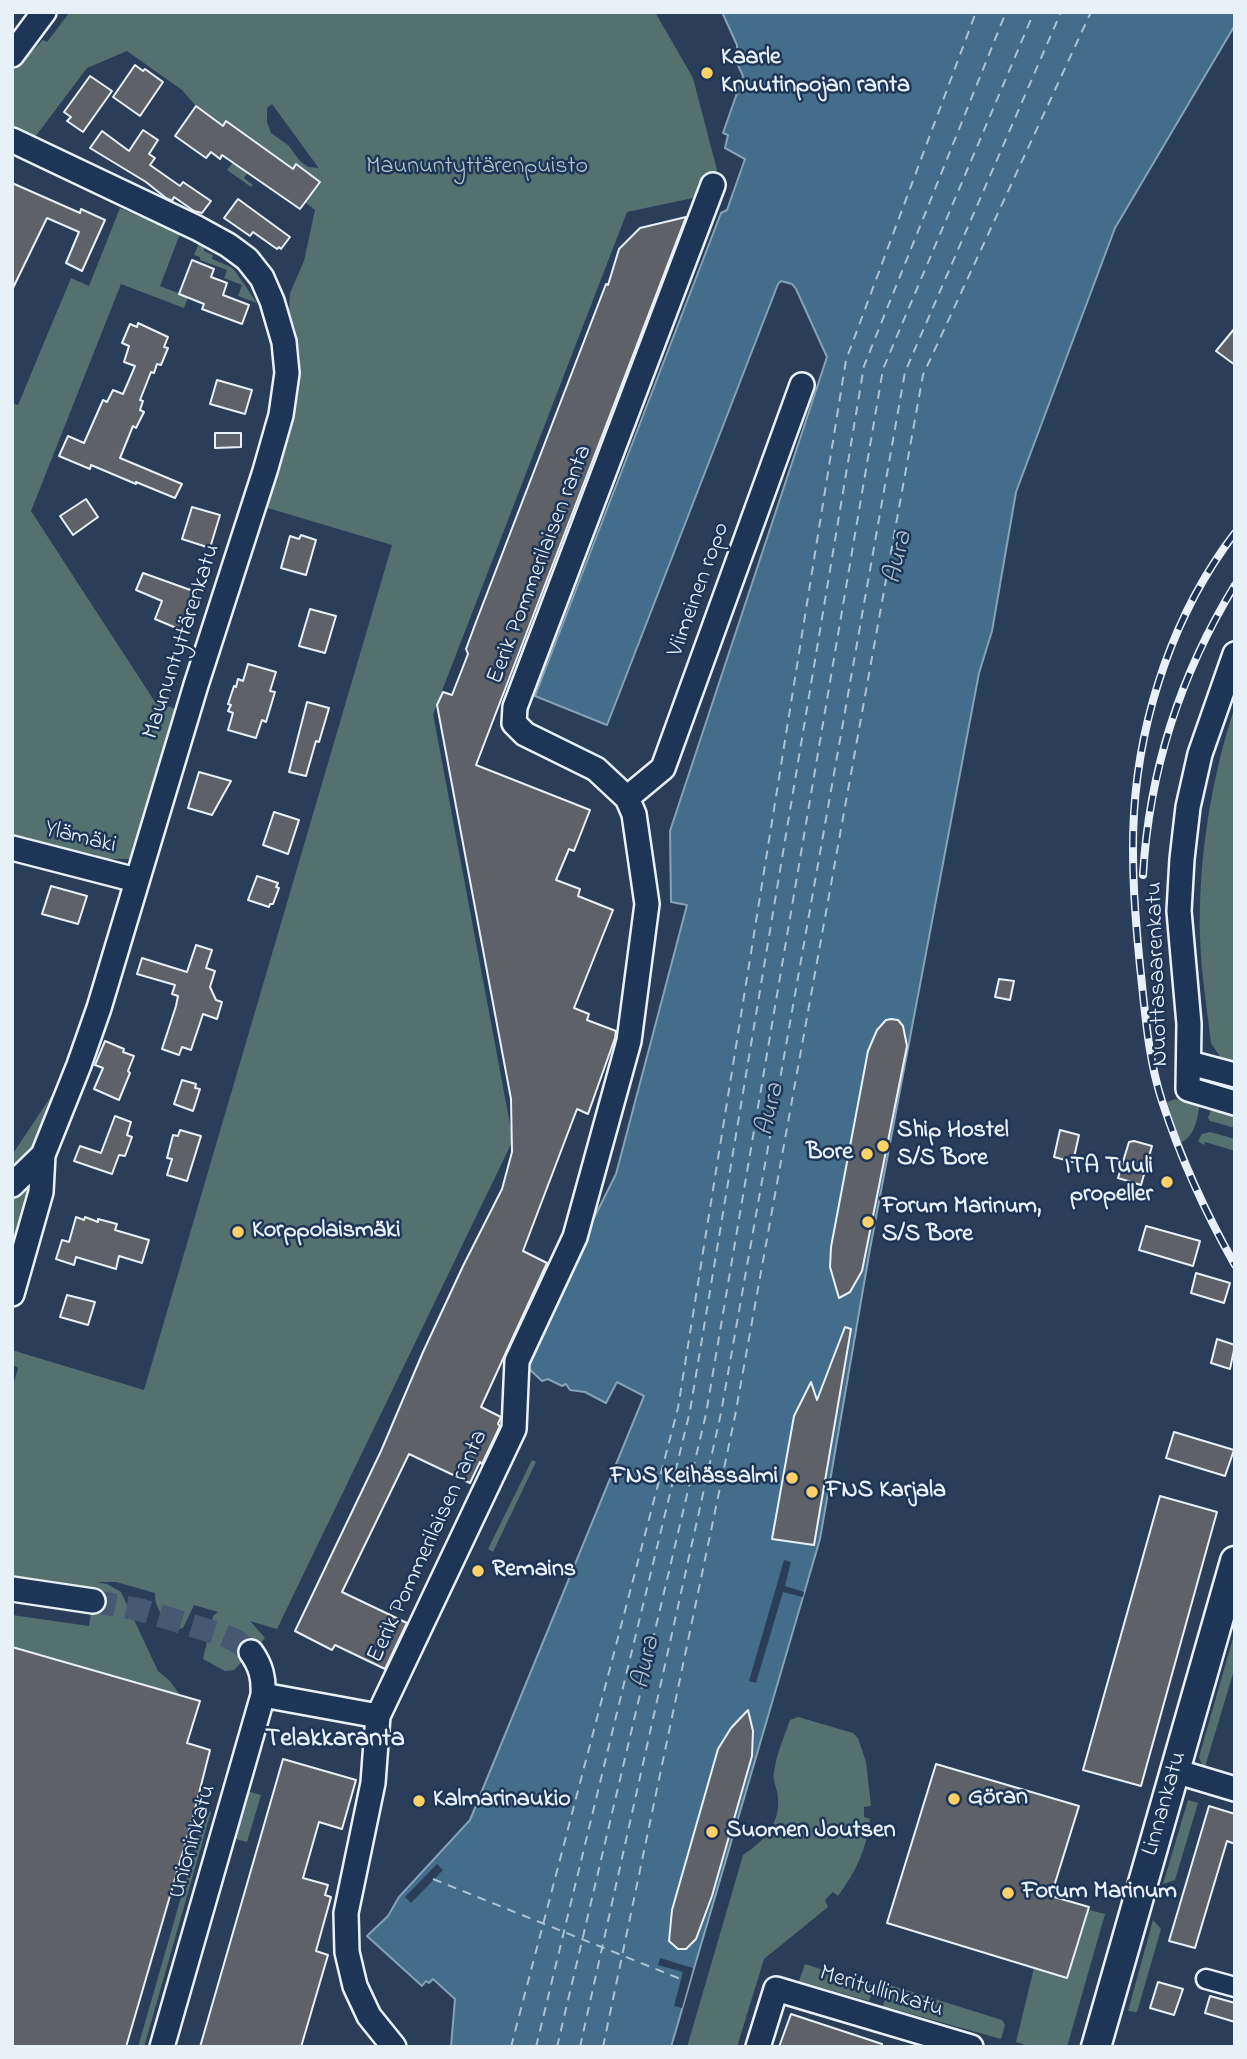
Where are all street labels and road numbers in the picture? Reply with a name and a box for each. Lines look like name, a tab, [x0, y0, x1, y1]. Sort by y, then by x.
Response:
street label: Eerik Pommerilaisen ranta	[482, 441, 600, 689]
street label: Viimeinen ropo	[662, 519, 738, 661]
street label: Maununtyttärenkatu	[138, 541, 228, 743]
street label: Ylämäki	[41, 816, 119, 862]
street label: Nuottasaarenkatu	[1141, 881, 1177, 1067]
street label: Eerik Pommerilaisen ranta	[362, 1426, 496, 1668]
street label: Linnankatu	[1137, 1749, 1195, 1859]
street label: Unioninkatu	[164, 1782, 224, 1902]
street label: Meritullinkatu	[815, 1960, 947, 2026]

